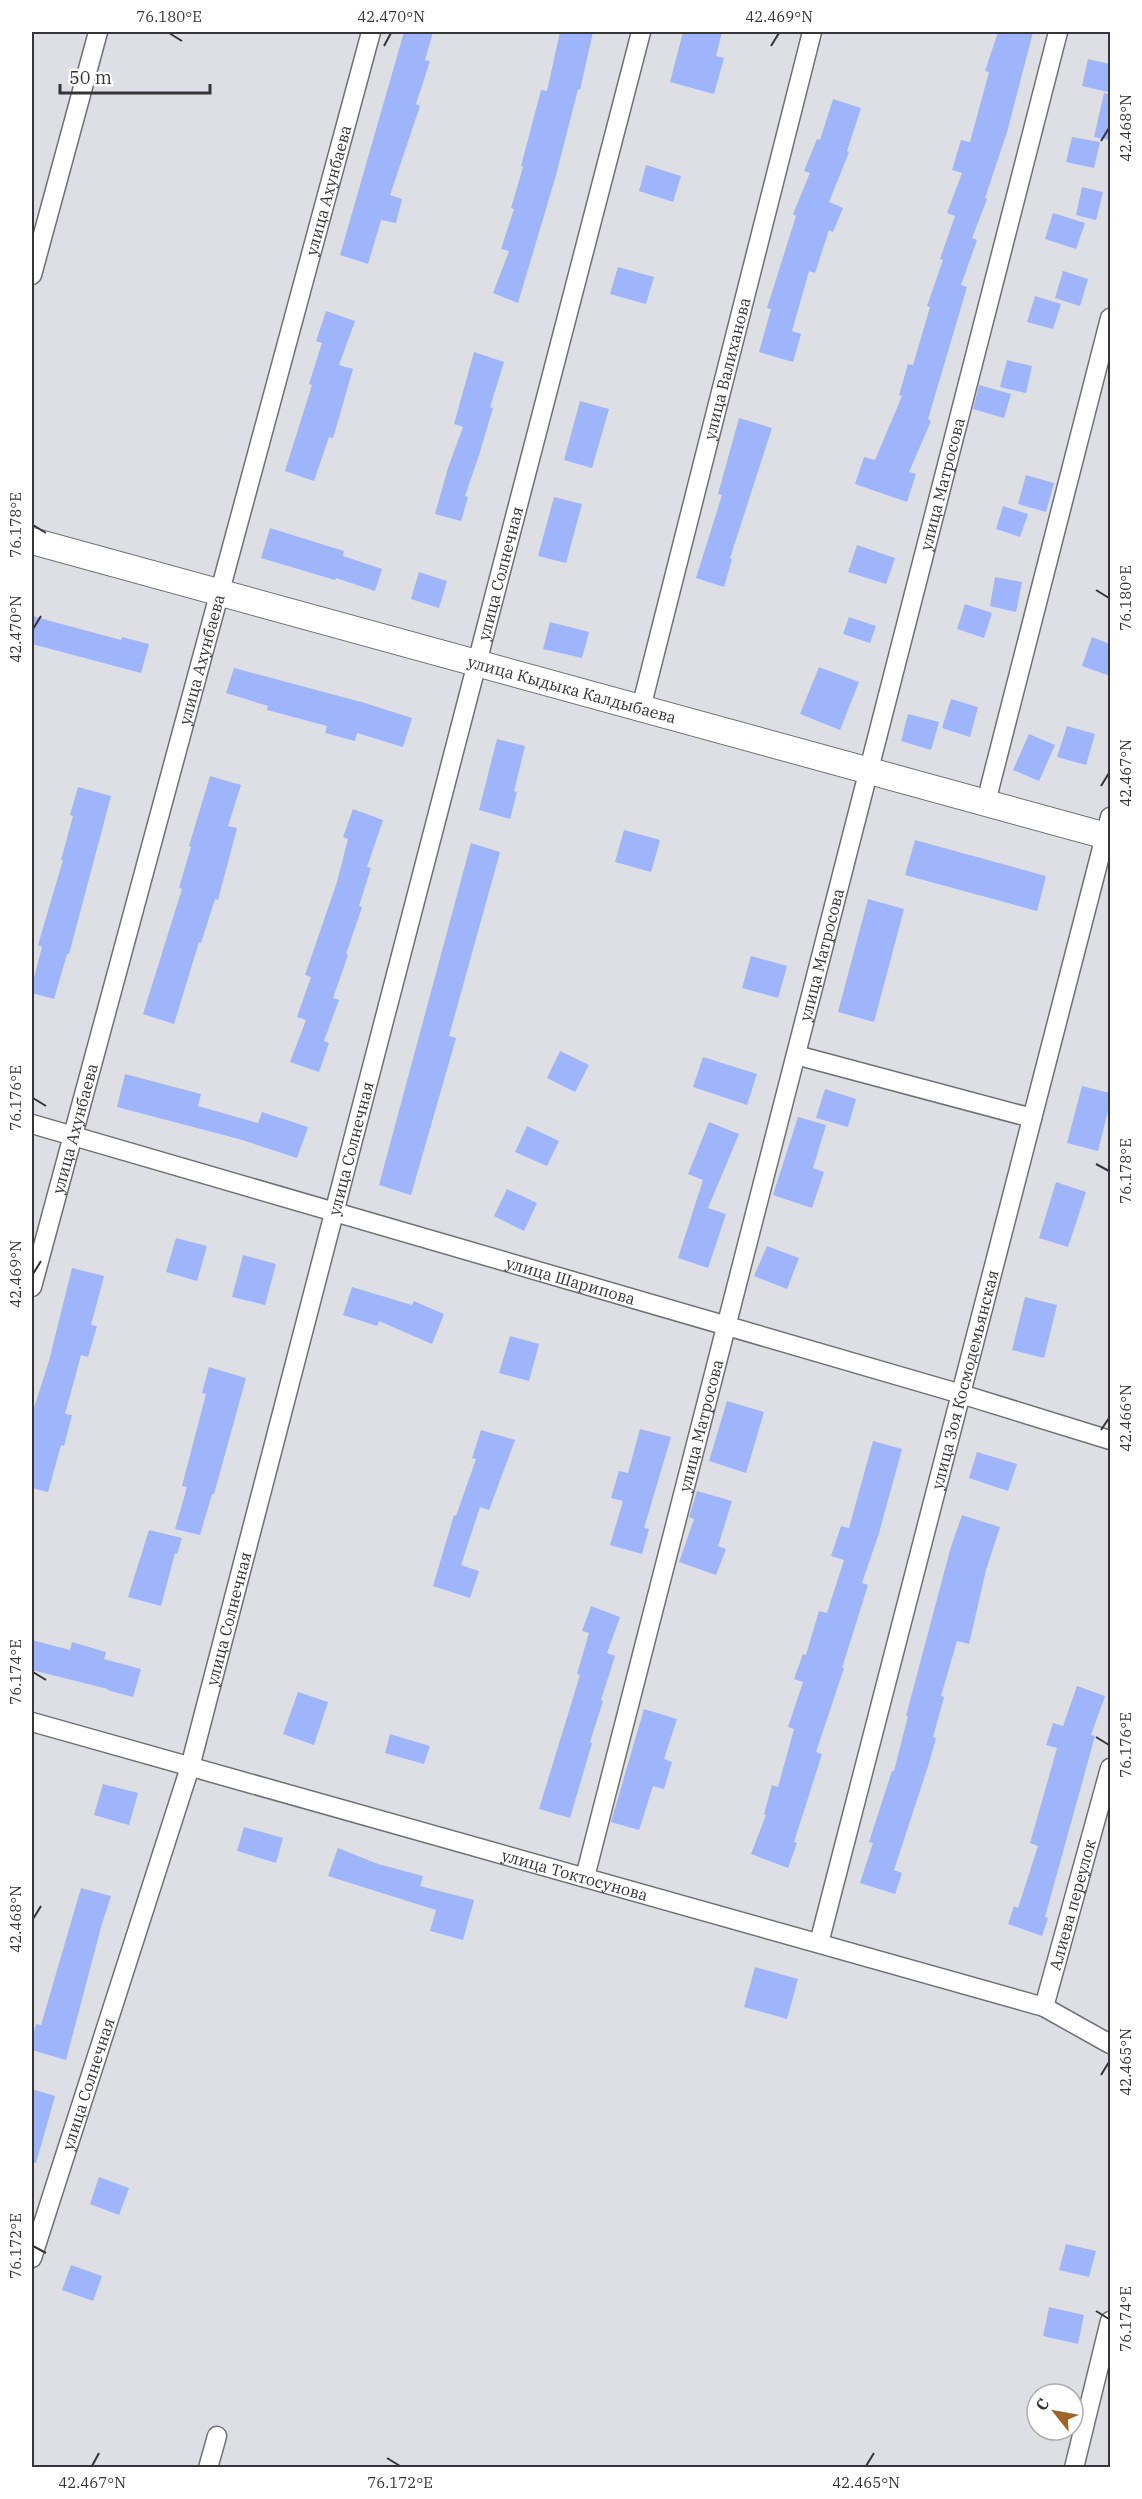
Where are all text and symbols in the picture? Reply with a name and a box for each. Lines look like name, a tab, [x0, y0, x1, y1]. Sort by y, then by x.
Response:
text: 76.180°E	[136, 7, 202, 26]
text: 42.470°N	[357, 7, 425, 26]
text: 42.469°N	[745, 7, 813, 26]
scale bar	[60, 57, 210, 95]
text: 50 m	[69, 66, 112, 89]
text: 42.468°N	[1116, 94, 1135, 162]
street label: улица Ахунбаева	[301, 123, 355, 258]
street label: улица Валиханова	[699, 295, 754, 442]
street label: улица Матросова	[916, 415, 969, 552]
text: 76.178°E	[6, 492, 25, 558]
street label: улица Солнечная	[473, 504, 527, 643]
text: 76.180°E	[1116, 565, 1135, 631]
street label: улица Ахунбаева	[174, 592, 229, 727]
text: 42.470°N	[6, 595, 25, 663]
street label: улица Кыдыка Калдыбаева	[466, 651, 679, 728]
text: 42.467°N	[1116, 739, 1135, 807]
street label: улица Матросова	[795, 886, 848, 1023]
street label: улица Ахунбаева	[48, 1061, 102, 1196]
text: 76.176°E	[6, 1065, 25, 1131]
street label: улица Солнечная	[324, 1079, 378, 1217]
text: 76.178°E	[1116, 1138, 1135, 1204]
text: 42.469°N	[6, 1240, 25, 1308]
street label: улица Шарипова	[504, 1252, 638, 1309]
street label: улица Зоя Космодемьянская	[927, 1268, 1003, 1491]
street label: улица Матросова	[674, 1357, 727, 1494]
text: 42.466°N	[1116, 1384, 1135, 1452]
street label: улица Солнечная	[202, 1550, 256, 1688]
text: 76.174°E	[6, 1639, 25, 1705]
text: 76.176°E	[1116, 1712, 1135, 1778]
street label: Алиева переулок	[1045, 1836, 1100, 1973]
street label: улица Токтосунова	[500, 1845, 650, 1905]
text: 42.468°N	[6, 1885, 25, 1953]
street label: улица Солнечная	[57, 2015, 119, 2152]
text: 42.465°N	[1116, 2028, 1135, 2096]
text: 76.172°E	[6, 2213, 25, 2279]
text: 76.174°E	[1116, 2286, 1135, 2352]
north arrow	[1025, 2382, 1085, 2442]
text: С	[1031, 2395, 1053, 2414]
text: 42.467°N	[58, 2473, 126, 2492]
text: 76.172°E	[367, 2473, 433, 2492]
text: 42.465°N	[832, 2473, 900, 2492]

